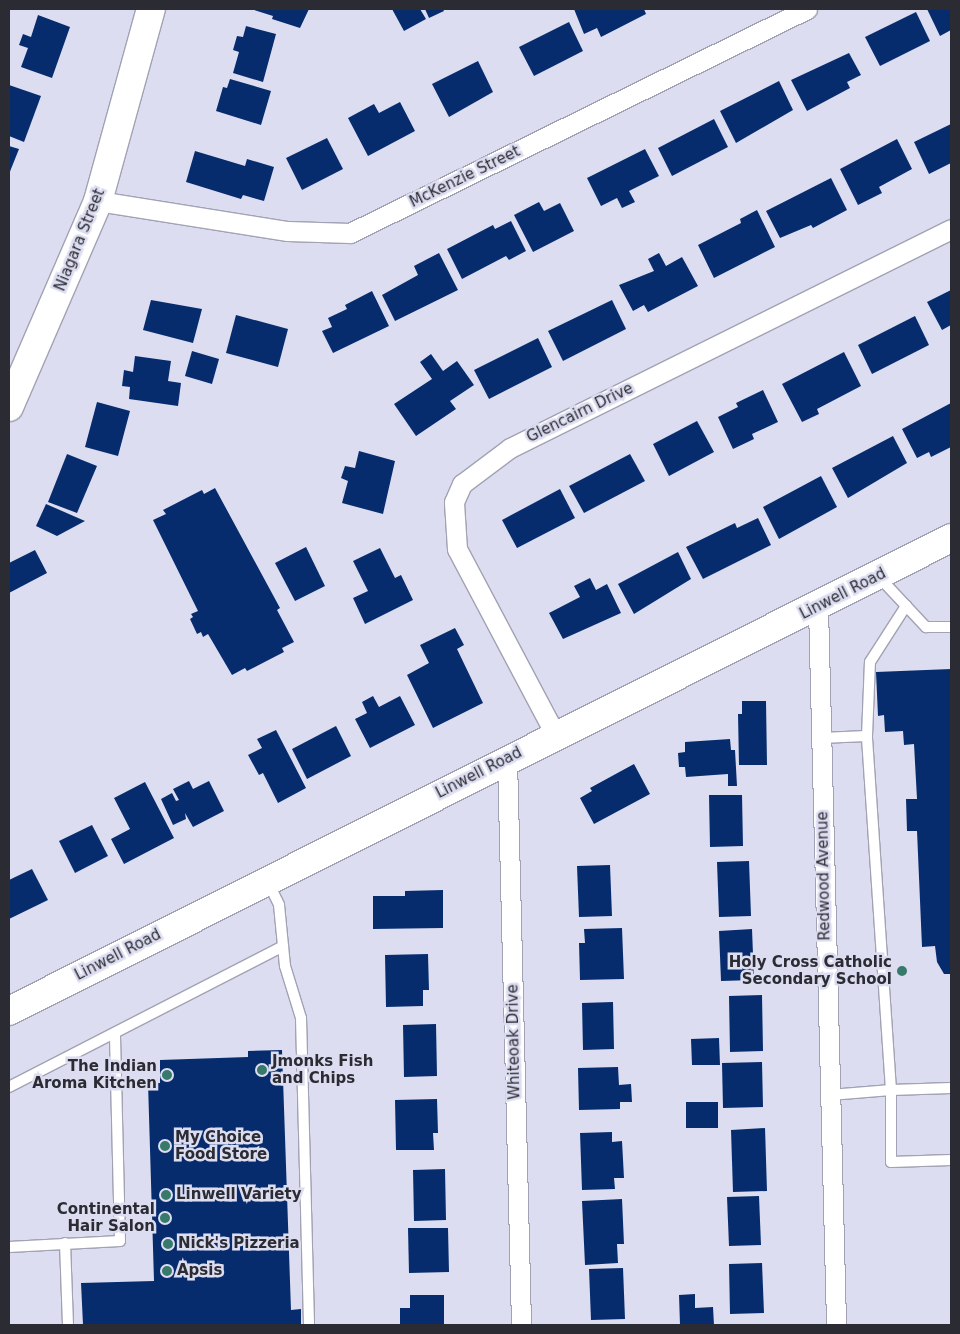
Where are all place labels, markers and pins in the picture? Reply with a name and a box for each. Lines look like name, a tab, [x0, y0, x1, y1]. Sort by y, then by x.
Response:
place label: Holy Cross Catholic Secondary School	[729, 953, 892, 988]
marker: Holy Cross Catholic Secondary School	[896, 965, 908, 977]
place label: Jmonks Fish and Chips	[272, 1052, 373, 1087]
place label: The Indian Aroma Kitchen	[32, 1057, 157, 1092]
marker: Jmonks Fish and Chips	[256, 1064, 268, 1076]
marker: The Indian Aroma Kitchen	[161, 1069, 173, 1081]
place label: My Choice Food Store	[175, 1128, 267, 1163]
marker: My Choice Food Store	[159, 1140, 171, 1152]
place label: Linwell Variety	[176, 1186, 301, 1204]
marker: Linwell Variety	[160, 1189, 172, 1201]
place label: Continental Hair Salon	[57, 1200, 155, 1235]
marker: Continental Hair Salon	[159, 1212, 171, 1224]
place label: Nick's Pizzeria	[178, 1235, 300, 1253]
marker: Nick's Pizzeria	[162, 1238, 174, 1250]
place label: Apsis	[177, 1262, 222, 1280]
marker: Apsis	[161, 1265, 173, 1277]

